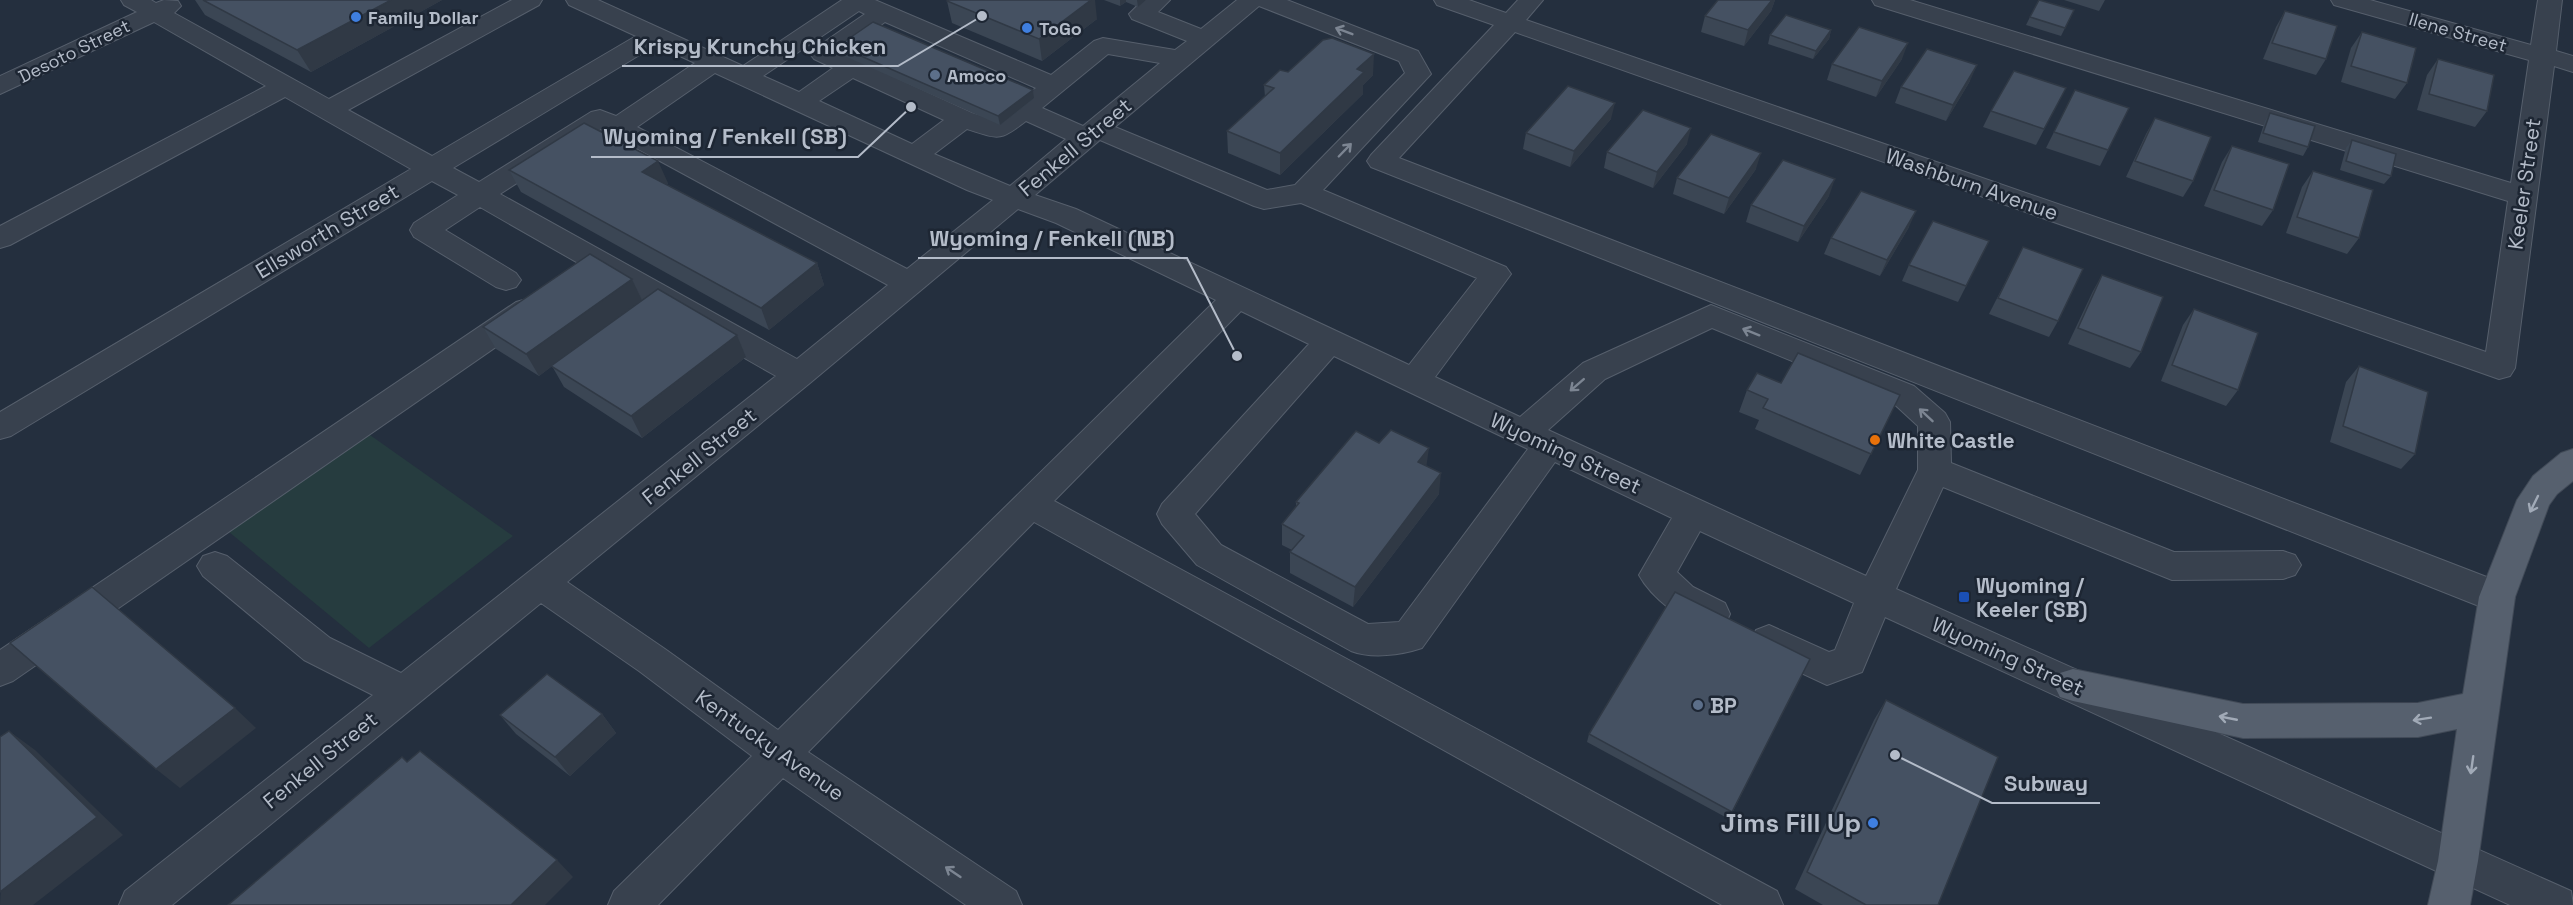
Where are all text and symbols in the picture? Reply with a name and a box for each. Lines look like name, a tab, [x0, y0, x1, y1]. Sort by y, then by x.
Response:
place label: Family Dollar	[368, 6, 479, 29]
street label: Ilene Street	[2406, 7, 2510, 57]
marker: Family Dollar	[349, 10, 363, 24]
street label: Desoto Street	[14, 14, 134, 88]
place label: ToGo	[1039, 17, 1082, 40]
marker: ToGo	[1020, 21, 1034, 35]
one-way arrow	[1335, 24, 1354, 35]
callout: Krispy Krunchy Chicken	[622, 26, 898, 66]
text: Krispy Krunchy Chicken	[634, 32, 886, 60]
place label: Amoco	[947, 64, 1006, 87]
marker: Amoco	[928, 68, 942, 82]
street label: Fenkell Street	[1013, 92, 1137, 202]
callout: Wyoming / Fenkell (SB)	[591, 117, 858, 157]
street label: Keeler Street	[2501, 117, 2547, 251]
text: Wyoming / Fenkell (SB)	[603, 122, 847, 150]
street label: Washburn Avenue	[1882, 142, 2062, 226]
one-way arrow	[1337, 143, 1352, 158]
street label: Ellsworth Street	[250, 178, 404, 284]
callout: Wyoming / Fenkell (NB)	[918, 218, 1187, 258]
text: Wyoming / Fenkell (NB)	[930, 224, 1174, 252]
one-way arrow	[1742, 326, 1761, 337]
one-way arrow	[1569, 379, 1585, 392]
street label: Fenkell Street	[636, 402, 762, 510]
street label: Wyoming Street	[1486, 406, 1646, 500]
one-way arrow	[1919, 408, 1934, 422]
place label: White Castle	[1887, 427, 2015, 454]
marker: White Castle	[1868, 433, 1882, 447]
one-way arrow	[2527, 495, 2539, 513]
place label: Wyoming / Keeler (SB)	[1976, 572, 2088, 623]
marker: Wyoming / Keeler (SB)	[1957, 590, 1971, 604]
street label: Wyoming Street	[1928, 610, 2088, 702]
street label: Kentucky Avenue	[690, 683, 850, 807]
place label: BP	[1710, 692, 1737, 719]
marker: BP	[1691, 698, 1705, 712]
street label: Fenkell Street	[257, 706, 383, 814]
one-way arrow	[2219, 712, 2238, 723]
one-way arrow	[2413, 713, 2433, 724]
one-way arrow	[2466, 755, 2477, 775]
callout: Subway	[1992, 763, 2100, 803]
text: Subway	[2004, 769, 2088, 797]
place label: Jims Fill Up	[1720, 806, 1861, 840]
marker: Jims Fill Up	[1866, 816, 1880, 830]
one-way arrow	[945, 866, 961, 878]

